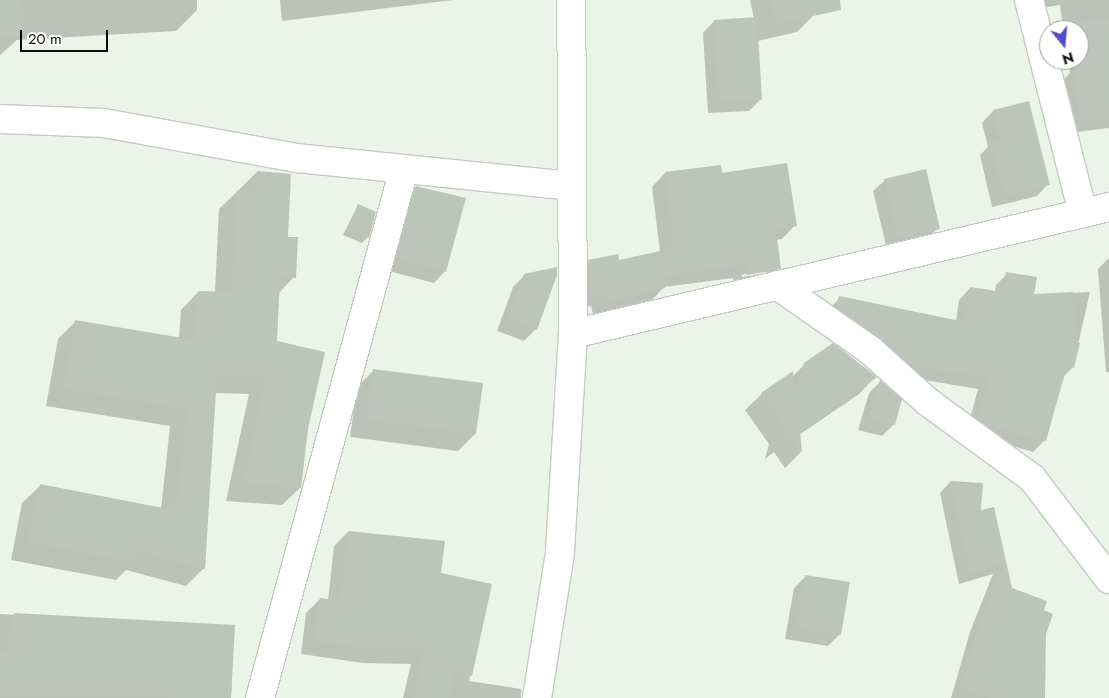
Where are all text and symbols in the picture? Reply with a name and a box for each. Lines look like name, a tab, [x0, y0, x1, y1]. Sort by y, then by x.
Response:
scale bar	[22, 20, 110, 52]
north arrow	[1039, 20, 1089, 70]
text: 20 m	[28, 28, 62, 50]
text: N	[1060, 47, 1076, 70]

